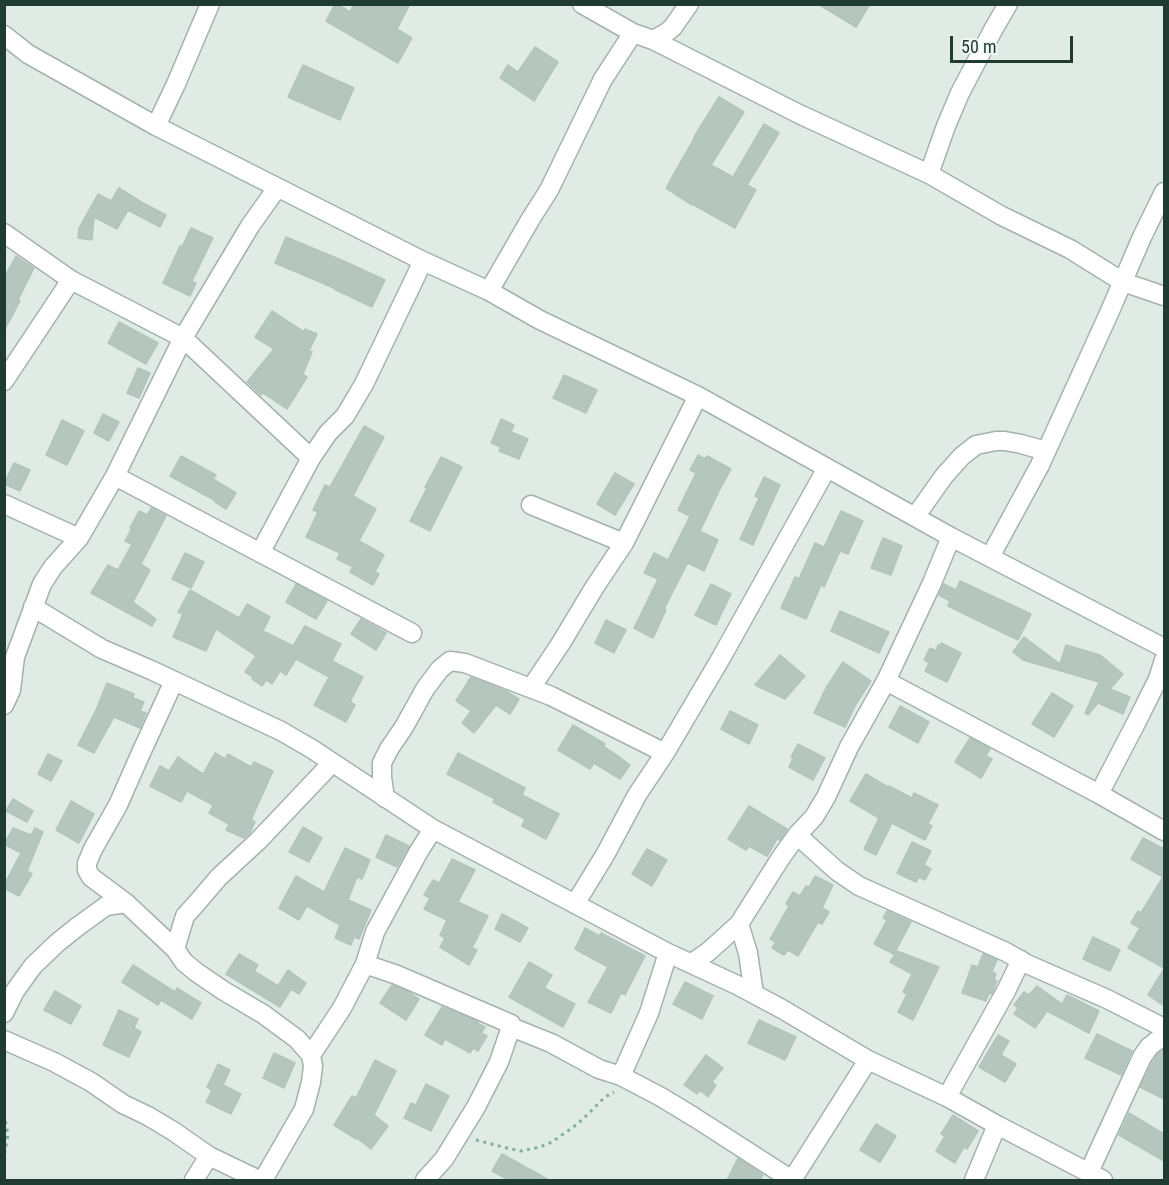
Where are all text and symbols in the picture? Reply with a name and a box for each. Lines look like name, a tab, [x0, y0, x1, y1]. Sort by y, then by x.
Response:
scale bar	[953, 24, 1076, 62]
text: 50 m	[961, 36, 996, 57]

